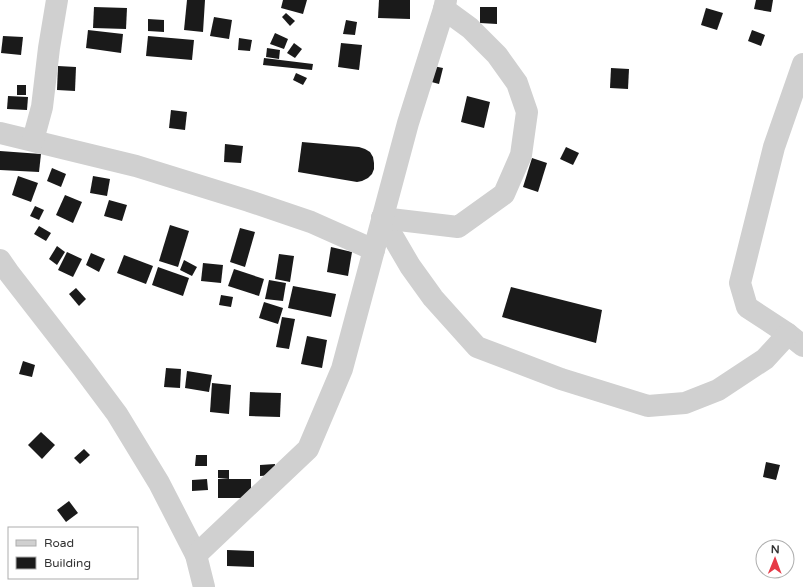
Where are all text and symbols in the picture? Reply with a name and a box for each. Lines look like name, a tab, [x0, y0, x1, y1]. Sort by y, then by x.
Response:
legend	[8, 527, 138, 579]
text: Road	[44, 536, 74, 550]
north arrow	[755, 539, 795, 579]
text: N	[771, 543, 780, 556]
text: Building	[44, 556, 91, 570]

